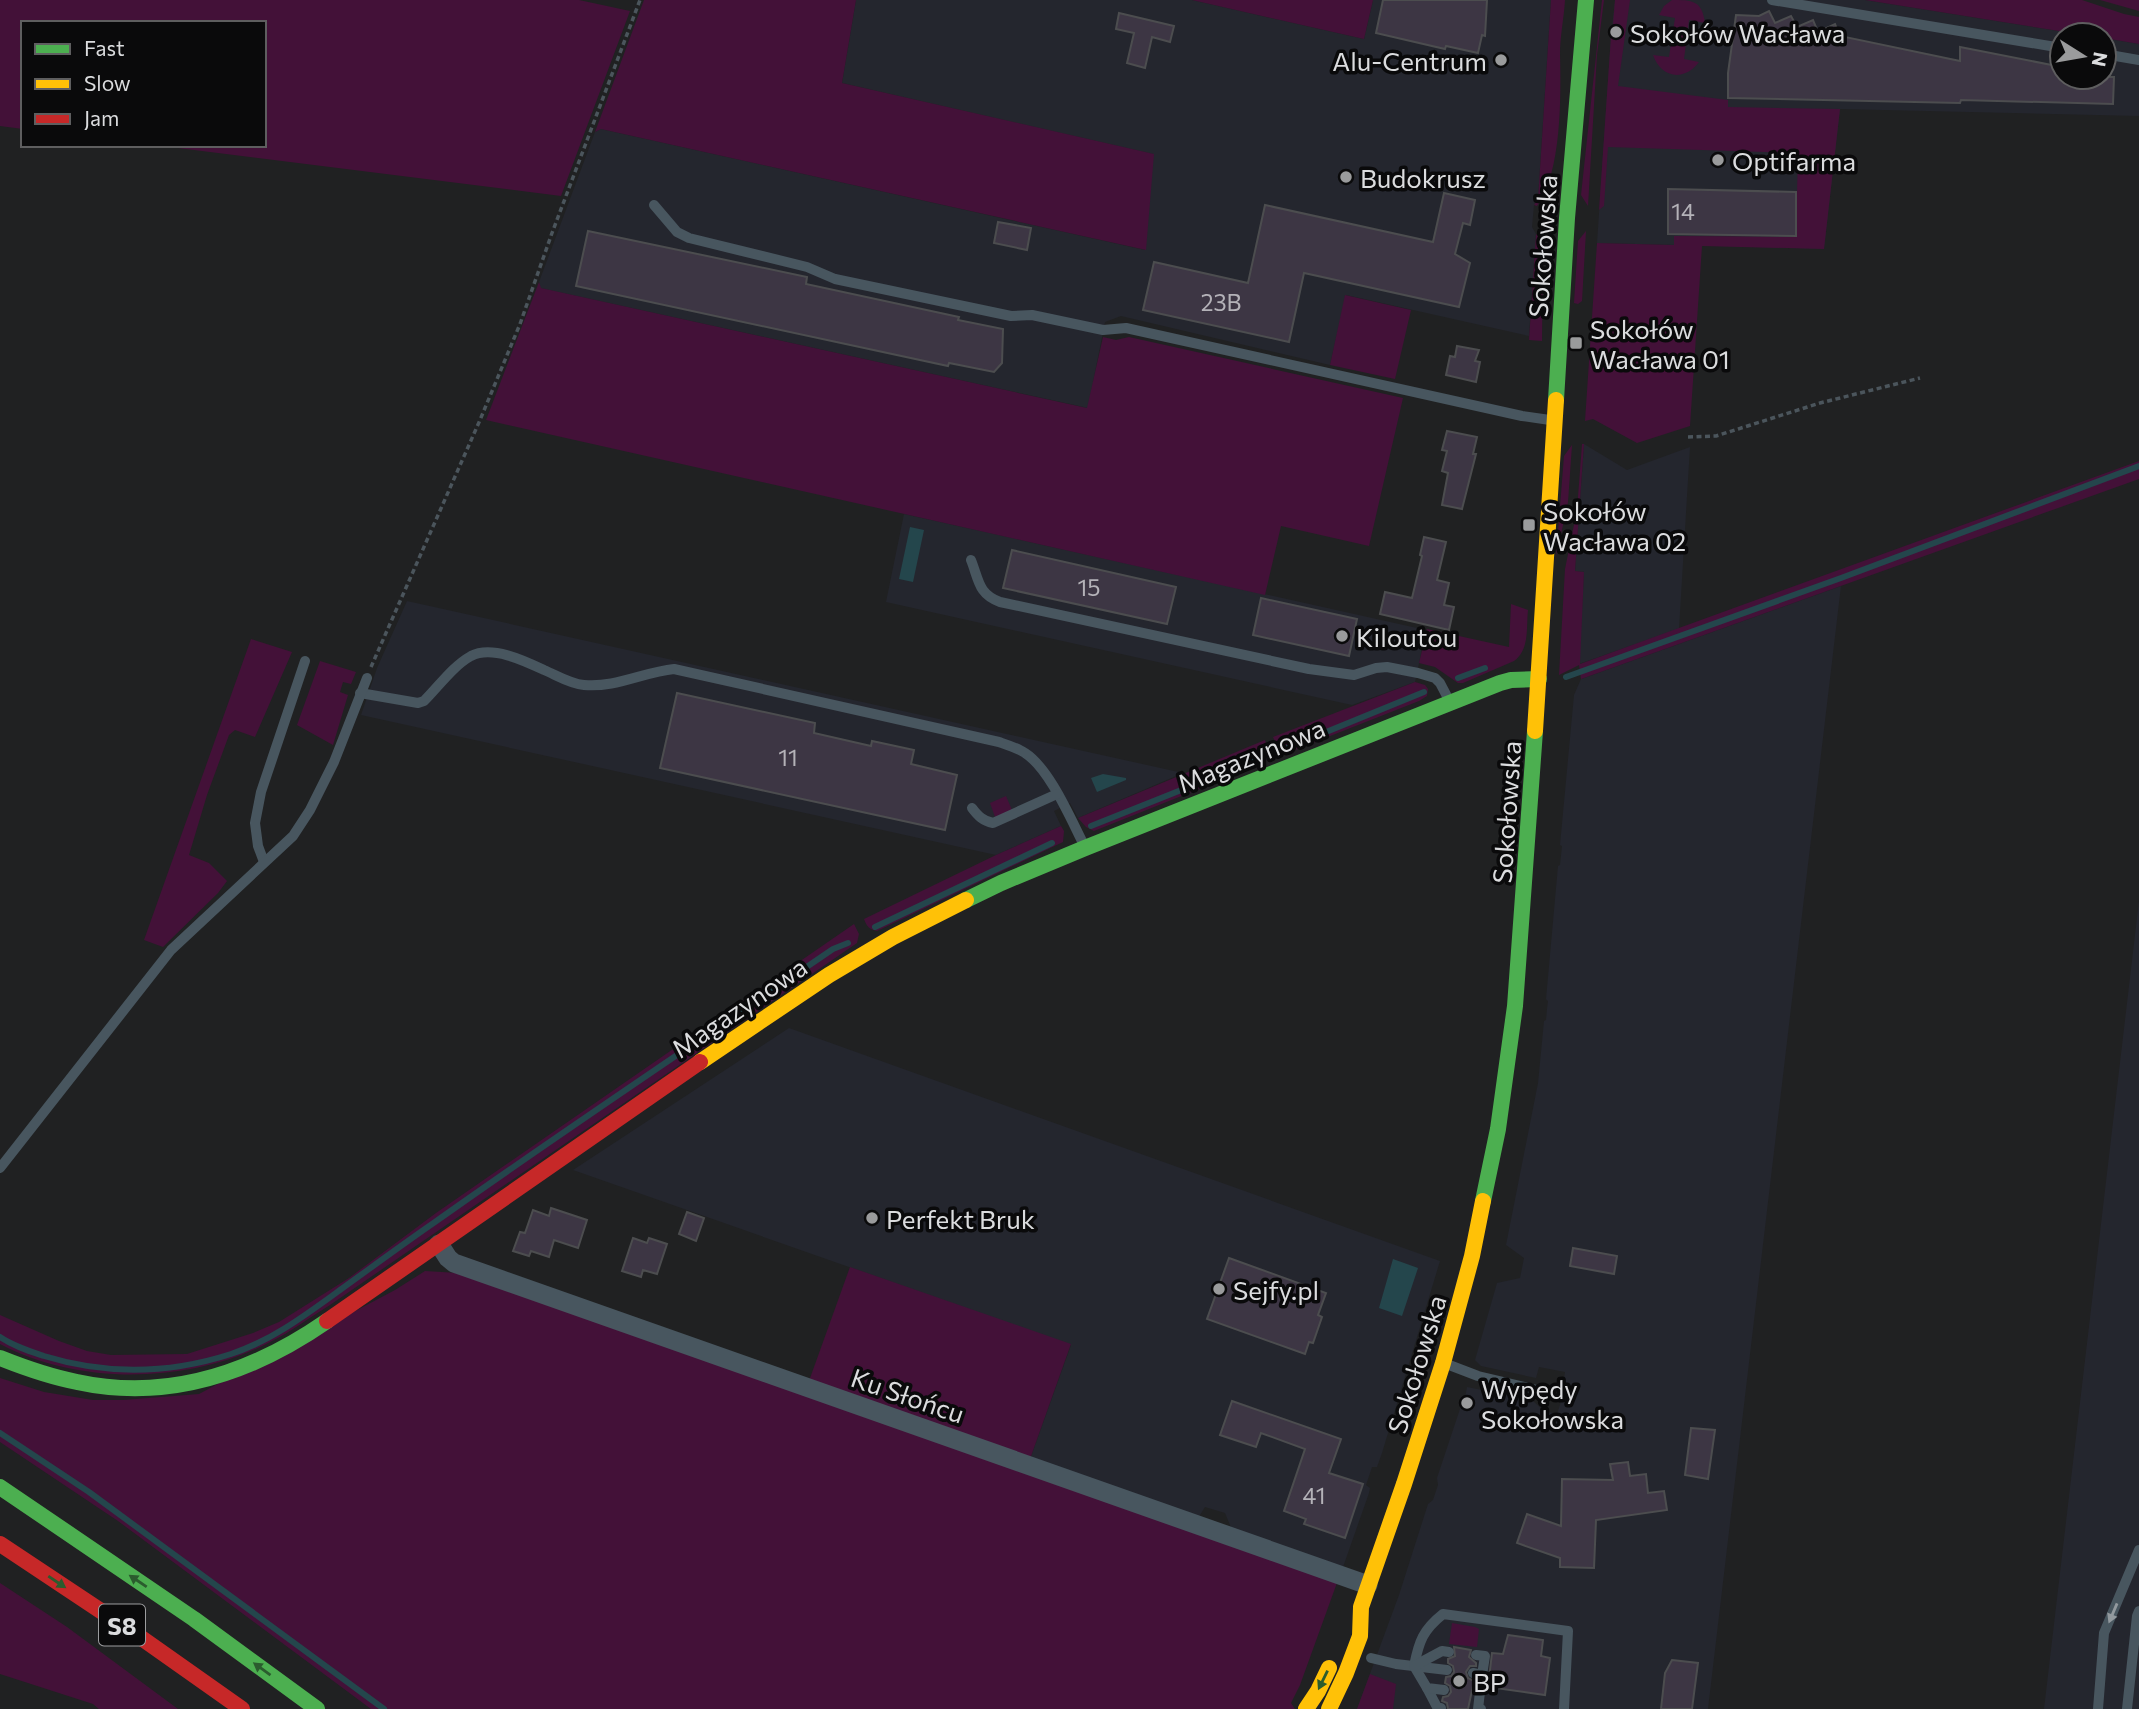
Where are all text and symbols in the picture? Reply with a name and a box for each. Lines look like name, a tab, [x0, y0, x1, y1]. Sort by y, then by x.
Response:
place label: Sokołów Wacława	[1630, 17, 1845, 48]
legend	[21, 21, 266, 147]
north arrow	[2048, 21, 2118, 91]
marker: Sokołów Wacława	[1608, 24, 1624, 40]
text: Fast	[84, 35, 125, 60]
place label: Alu-Centrum	[1332, 45, 1487, 76]
text: N	[2088, 50, 2113, 69]
marker: Alu-Centrum	[1493, 52, 1509, 68]
text: Slow	[84, 70, 131, 95]
text: Jam	[84, 105, 119, 130]
place label: Optifarma	[1732, 145, 1856, 176]
marker: Optifarma	[1710, 152, 1726, 168]
place label: Budokrusz	[1360, 162, 1486, 193]
marker: Budokrusz	[1338, 169, 1354, 185]
street label: Sokołowska	[1522, 174, 1562, 318]
house number: 14	[1671, 197, 1695, 225]
house number: 23B	[1201, 288, 1241, 316]
place label: Sokołów Wacława 01	[1590, 313, 1730, 374]
marker: Sokołów Wacława 01	[1568, 335, 1584, 351]
place label: Sokołów Wacława 02	[1543, 495, 1686, 556]
marker: Sokołów Wacława 02	[1521, 517, 1537, 533]
house number: 15	[1077, 573, 1101, 601]
place label: Kiloutou	[1356, 621, 1457, 652]
marker: Kiloutou	[1334, 628, 1350, 644]
street label: Magazynowa	[1173, 711, 1329, 799]
street label: Sokołowska	[1486, 740, 1526, 884]
house number: 11	[778, 743, 798, 771]
street label: Magazynowa	[666, 950, 812, 1064]
place label: Perfekt Bruk	[886, 1203, 1035, 1234]
marker: Perfekt Bruk	[864, 1210, 880, 1226]
place label: Sejfy.pl	[1233, 1274, 1319, 1305]
marker: Sejfy.pl	[1211, 1281, 1227, 1297]
street label: Sokołowska	[1380, 1291, 1452, 1437]
street label: Ku Słońcu	[847, 1361, 969, 1429]
place label: Wypędy Sokołowska	[1481, 1373, 1624, 1434]
marker: Wypędy Sokołowska	[1459, 1395, 1475, 1411]
house number: 41	[1303, 1481, 1325, 1509]
one-way arrow	[129, 1574, 147, 1588]
one-way arrow	[47, 1575, 67, 1588]
one-way arrow	[2107, 1602, 2118, 1623]
road number: S8	[99, 1604, 145, 1646]
one-way arrow	[253, 1662, 271, 1676]
place label: BP	[1473, 1666, 1506, 1697]
one-way arrow	[1317, 1670, 1328, 1690]
marker: BP	[1451, 1673, 1467, 1689]

